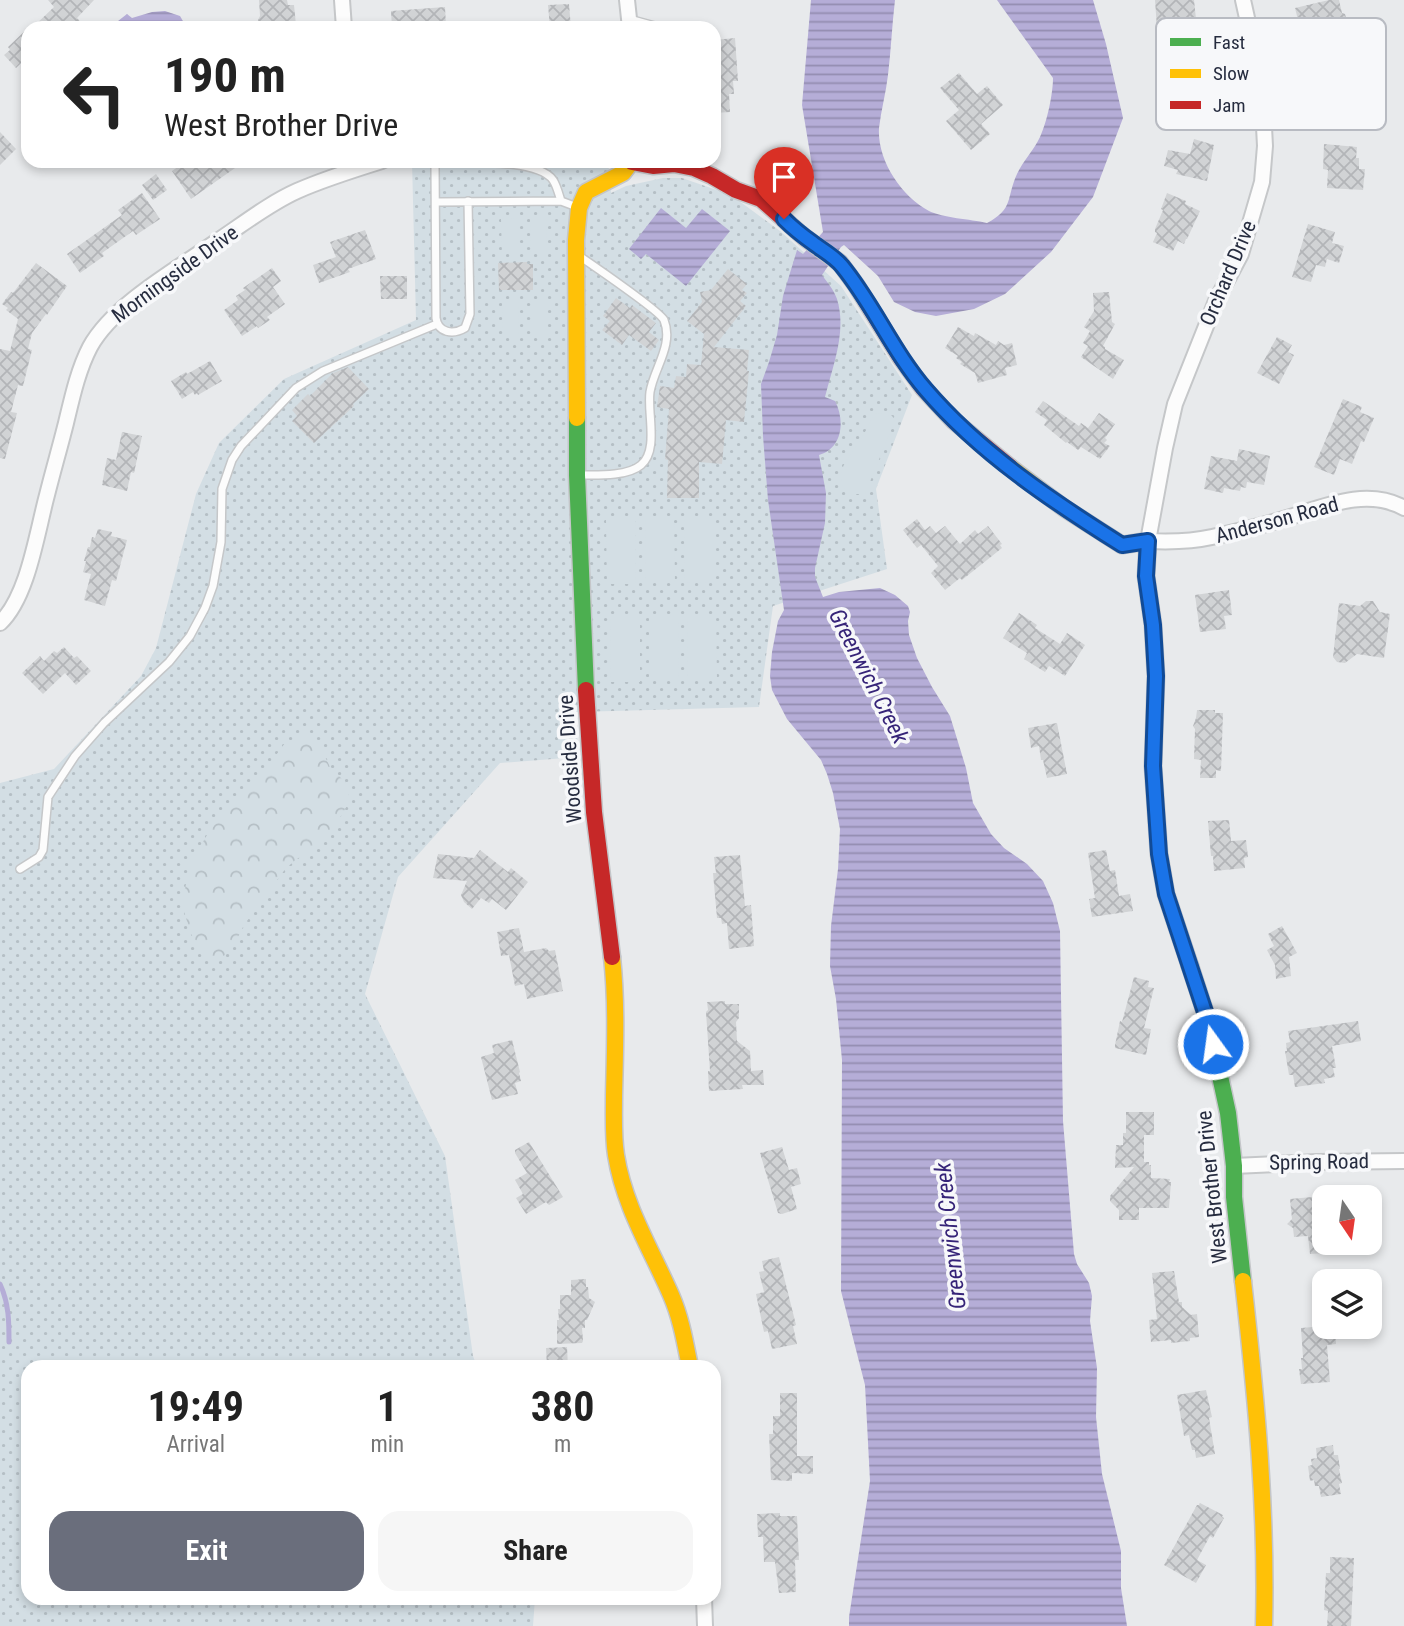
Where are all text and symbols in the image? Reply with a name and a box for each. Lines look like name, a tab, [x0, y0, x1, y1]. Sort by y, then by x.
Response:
legend	[1156, 18, 1386, 130]
text: Fast	[1213, 31, 1245, 54]
text: 190 m	[164, 47, 286, 104]
icon: left	[49, 49, 140, 140]
text: Slow	[1213, 62, 1249, 85]
text: Jam	[1213, 94, 1246, 117]
text: West Brother Drive	[164, 106, 398, 144]
pin	[754, 147, 814, 219]
icon: arrive	[765, 158, 803, 196]
street label: Orchard Drive	[1195, 217, 1261, 329]
street label: Morningside Drive	[107, 220, 243, 328]
street label: Anderson Road	[1213, 492, 1341, 548]
water label: Greenwich Creek	[823, 604, 915, 749]
street label: Woodside Drive	[554, 694, 586, 824]
position arrow	[1176, 1007, 1250, 1081]
street label: West Brother Drive	[1192, 1109, 1232, 1265]
street label: Spring Road	[1269, 1149, 1369, 1175]
water label: Greenwich Creek	[929, 1160, 972, 1311]
north arrow	[1312, 1185, 1382, 1255]
map controls	[1312, 1185, 1382, 1339]
button: layers	[1312, 1269, 1382, 1339]
text: 19:49	[148, 1382, 244, 1431]
text: 1	[377, 1382, 398, 1431]
text: 380	[531, 1382, 594, 1431]
text: Arrival	[166, 1431, 225, 1458]
text: min	[370, 1431, 404, 1458]
text: m	[554, 1431, 571, 1458]
button: Exit	[49, 1511, 364, 1591]
button: Share	[378, 1511, 693, 1591]

